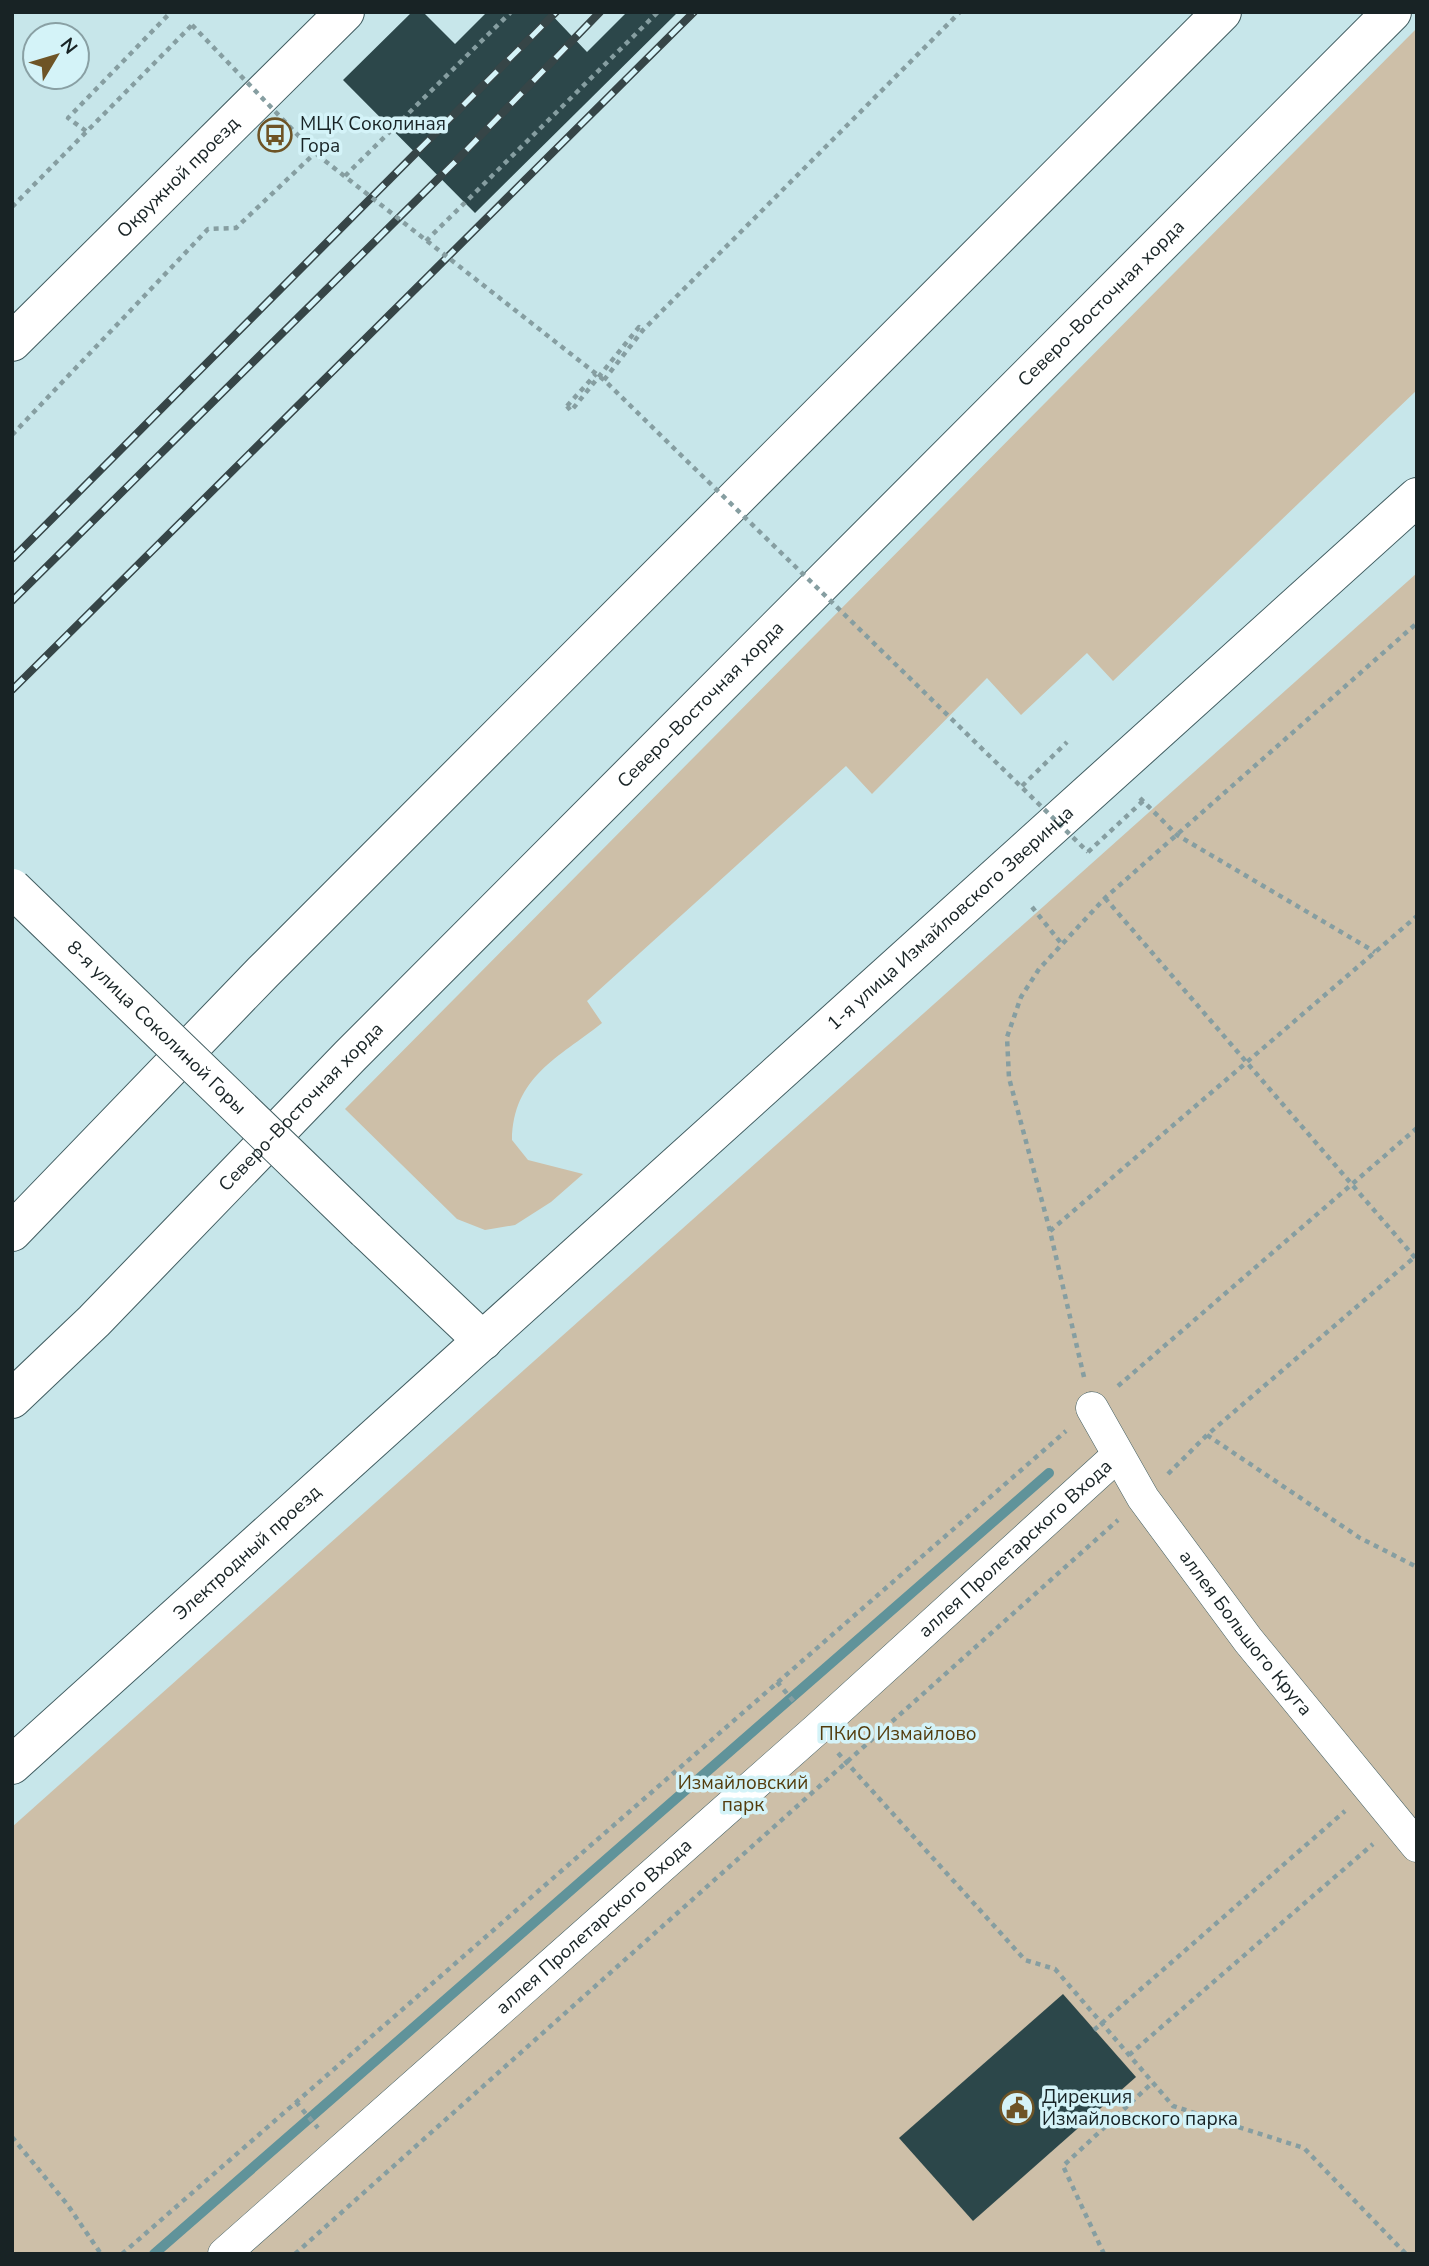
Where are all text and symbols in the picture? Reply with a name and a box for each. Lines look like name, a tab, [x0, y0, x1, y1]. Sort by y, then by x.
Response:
north arrow	[21, 21, 91, 91]
text: N	[54, 33, 83, 60]
street label: Окружной проезд	[111, 111, 245, 244]
place label: МЦК Соколиная Гора	[300, 111, 446, 159]
bus stop icon: МЦК Соколиная Гора	[256, 116, 294, 154]
street label: Северо-Восточная хорда	[1012, 214, 1190, 393]
street label: Северо-Восточная хорда	[611, 615, 790, 794]
street label: 1-я улица Измайловского Зверинца	[821, 800, 1079, 1036]
street label: 8-я улица Соколиной Горы	[61, 935, 252, 1121]
street label: Северо-Восточная хорда	[213, 1017, 389, 1197]
street label: аллея Пролетарского Входа	[913, 1454, 1118, 1644]
street label: Электродный проезд	[168, 1479, 327, 1626]
street label: аллея Большого Круга	[1173, 1545, 1318, 1721]
park label: ПКиО Измайлово	[819, 1721, 977, 1747]
park label: Измайловский парк	[678, 1770, 808, 1818]
street label: аллея Пролетарского Входа	[490, 1833, 697, 2020]
place label: Дирекция Измайловского парка	[1042, 2084, 1238, 2132]
public building icon: Дирекция Измайловского парка	[998, 2089, 1036, 2127]

